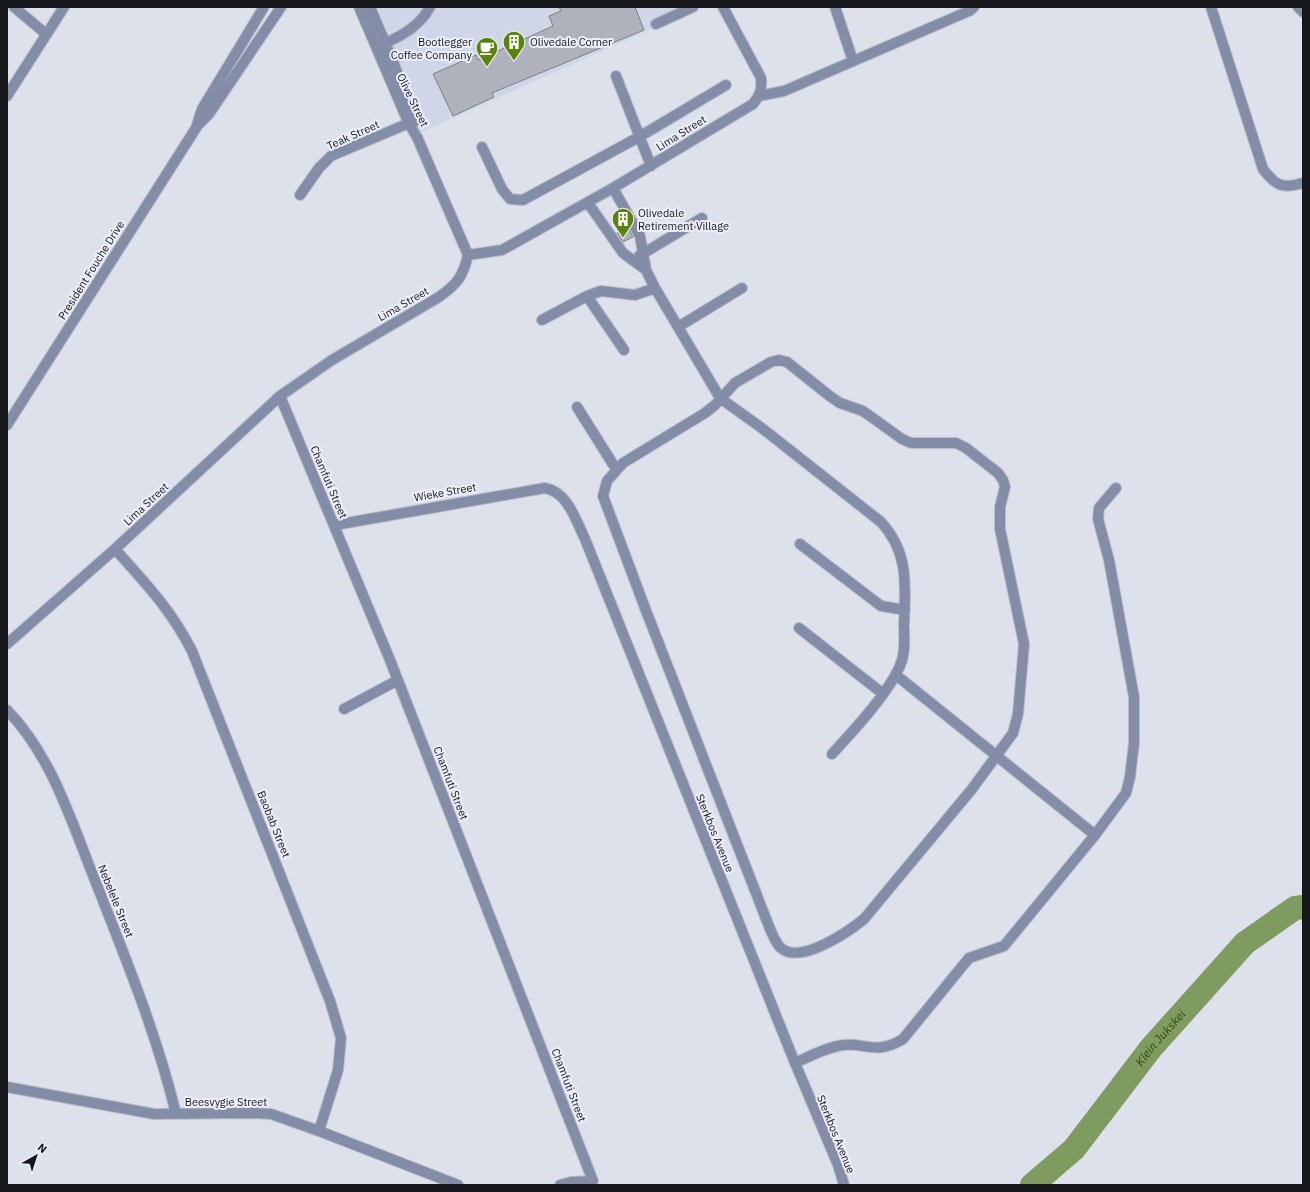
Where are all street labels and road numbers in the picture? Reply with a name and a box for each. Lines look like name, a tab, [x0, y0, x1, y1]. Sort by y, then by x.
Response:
street label: Olive Street	[394, 71, 432, 129]
street label: Lima Street	[653, 112, 709, 154]
street label: Teak Street	[325, 117, 382, 153]
street label: President Fouche Drive	[55, 218, 127, 322]
street label: Lima Street	[375, 284, 431, 324]
street label: Chamfuti Street	[307, 443, 351, 521]
street label: Lima Street	[121, 480, 172, 528]
street label: Wieke Street	[413, 480, 477, 504]
street label: Chamfuti Street	[431, 744, 472, 822]
street label: Baobab Street	[254, 789, 294, 859]
street label: Sterkbos Avenue	[693, 792, 737, 874]
street label: Nebelele Street	[95, 863, 137, 939]
street label: Chamfuti Street	[549, 1046, 590, 1124]
street label: Sterkbos Avenue	[814, 1093, 858, 1175]
street label: Beesvygie Street	[185, 1095, 267, 1109]

